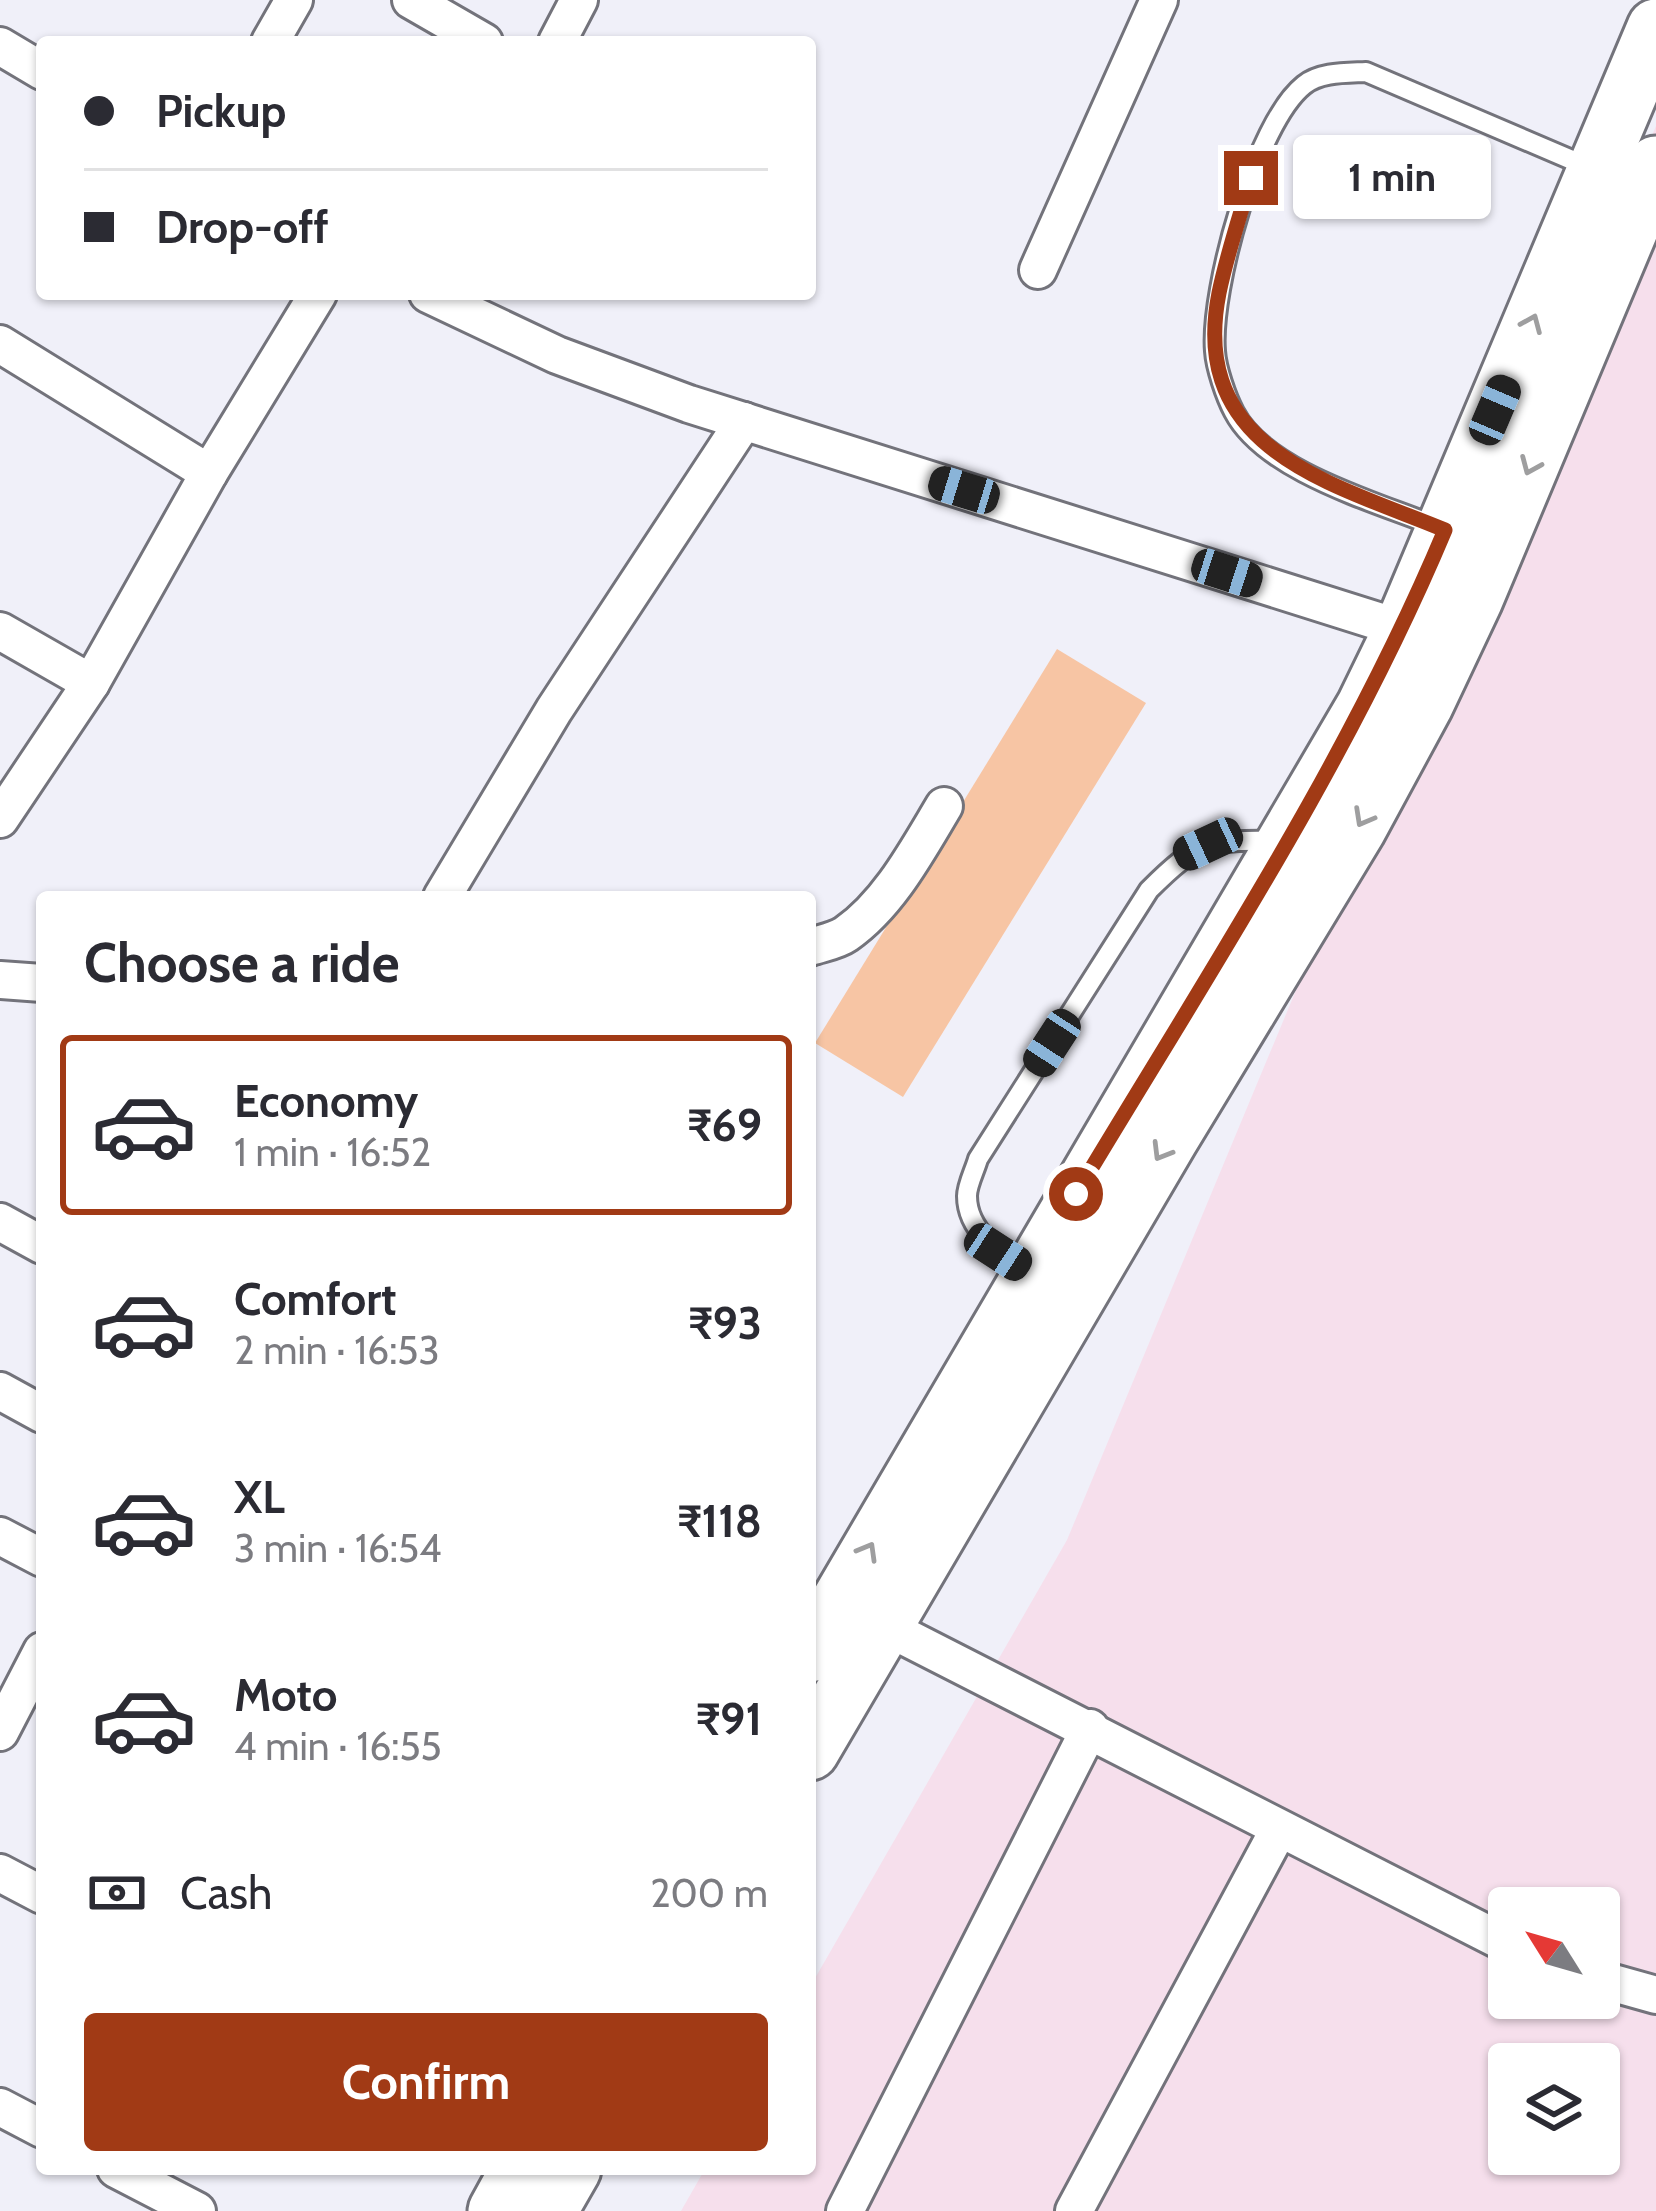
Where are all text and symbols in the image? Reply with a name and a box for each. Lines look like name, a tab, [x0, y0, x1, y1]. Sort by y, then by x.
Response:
text: Pickup	[156, 84, 286, 138]
callout: 1 min	[1293, 136, 1491, 220]
route end	[1224, 151, 1278, 205]
text: 1 min	[1348, 153, 1436, 201]
text: Drop-off	[156, 200, 329, 254]
one-way arrow	[1517, 314, 1541, 336]
car	[1464, 370, 1526, 450]
one-way arrow	[1520, 455, 1544, 476]
car	[924, 462, 1004, 518]
car	[1187, 545, 1267, 601]
one-way arrow	[1354, 806, 1377, 827]
car	[1168, 812, 1248, 876]
text: Choose a ride	[84, 930, 399, 996]
car	[1017, 1003, 1087, 1083]
icon: car	[90, 1071, 198, 1179]
text: Economy	[234, 1074, 418, 1128]
text: ₹69	[687, 1098, 762, 1152]
text: 1 min · 16:52	[234, 1128, 431, 1176]
one-way arrow	[1153, 1139, 1176, 1161]
route start	[1049, 1167, 1103, 1221]
car	[958, 1217, 1038, 1287]
icon: car	[90, 1269, 198, 1377]
text: Comfort	[234, 1272, 397, 1326]
text: ₹93	[688, 1296, 762, 1350]
text: 2 min · 16:53	[234, 1326, 440, 1374]
icon: car	[90, 1467, 198, 1575]
text: XL	[234, 1470, 285, 1524]
text: ₹118	[677, 1494, 762, 1548]
text: 3 min · 16:54	[234, 1524, 442, 1572]
one-way arrow	[854, 1542, 876, 1564]
icon: car	[90, 1665, 198, 1773]
text: Moto	[234, 1668, 337, 1722]
text: ₹91	[696, 1692, 762, 1746]
text: 4 min · 16:55	[234, 1722, 442, 1770]
icon: cash	[84, 1860, 150, 1926]
text: Cash	[180, 1866, 272, 1920]
text: 200 m	[650, 1869, 768, 1917]
north arrow	[1488, 1887, 1620, 2019]
map controls	[1488, 1887, 1620, 2175]
button: Confirm	[84, 2013, 768, 2151]
button: layers	[1488, 2043, 1620, 2175]

